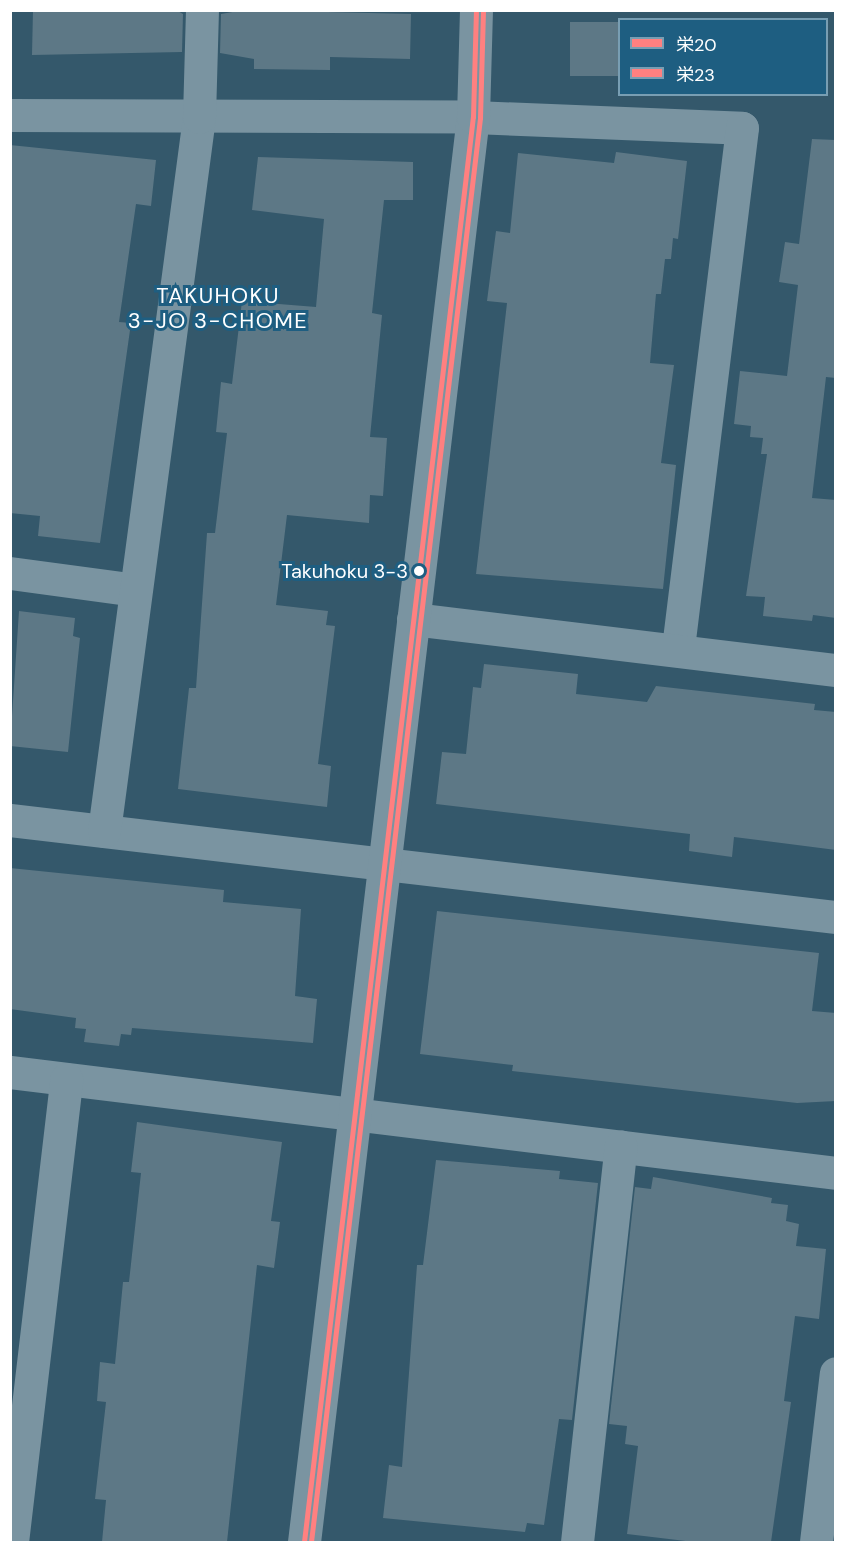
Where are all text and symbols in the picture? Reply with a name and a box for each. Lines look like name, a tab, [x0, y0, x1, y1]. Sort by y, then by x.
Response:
legend	[618, 18, 828, 96]
text: 栄20	[676, 33, 717, 57]
text: 栄23	[676, 63, 715, 87]
district label: TAKUHOKU 3-JO 3-CHOME	[128, 282, 308, 334]
place label: Takuhoku 3-3	[281, 559, 408, 583]
marker: Takuhoku 3-3	[413, 565, 425, 577]

